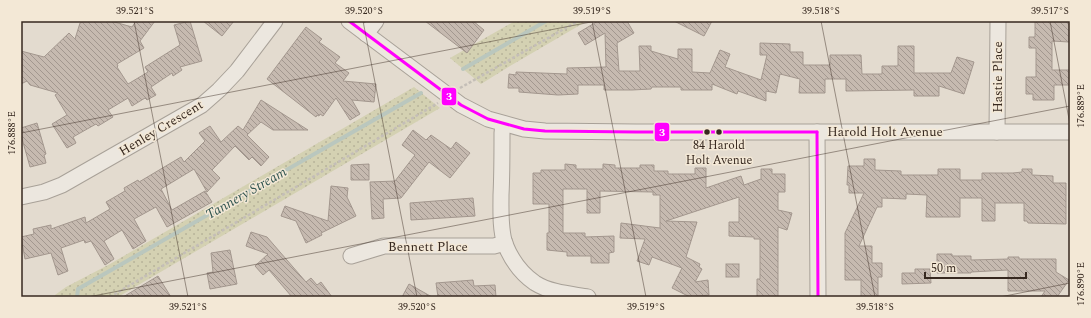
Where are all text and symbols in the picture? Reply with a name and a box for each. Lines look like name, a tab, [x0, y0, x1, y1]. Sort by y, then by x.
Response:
text: 39.521°S	[116, 3, 154, 19]
text: 39.520°S	[345, 3, 383, 19]
text: 39.519°S	[573, 3, 611, 19]
text: 39.518°S	[802, 3, 840, 19]
text: 39.517°S	[1031, 3, 1069, 19]
street label: Hastie Place	[988, 41, 1008, 113]
text: 176.889°E	[1073, 84, 1089, 128]
line badge: 3	[441, 87, 457, 106]
text: 3	[446, 88, 452, 105]
street label: Henley Crescent	[115, 95, 207, 161]
text: 176.888°E	[4, 111, 20, 155]
line badge: 3	[654, 122, 670, 142]
street label: Harold Holt Avenue	[827, 122, 943, 142]
text: 3	[659, 124, 665, 141]
unlabelled marker	[702, 127, 712, 137]
marker: 84 Harold Holt Avenue	[714, 127, 724, 137]
place label: 84 Harold Holt Avenue	[686, 136, 752, 170]
water label: Tannery Stream	[201, 161, 291, 225]
street label: Bennett Place	[388, 237, 468, 257]
scale bar	[925, 254, 1026, 280]
text: 50 m	[931, 259, 956, 278]
text: 176.890°E	[1073, 262, 1089, 306]
text: 39.521°S	[169, 299, 207, 315]
text: 39.520°S	[398, 299, 436, 315]
text: 39.519°S	[627, 299, 665, 315]
text: 39.518°S	[856, 299, 894, 315]

